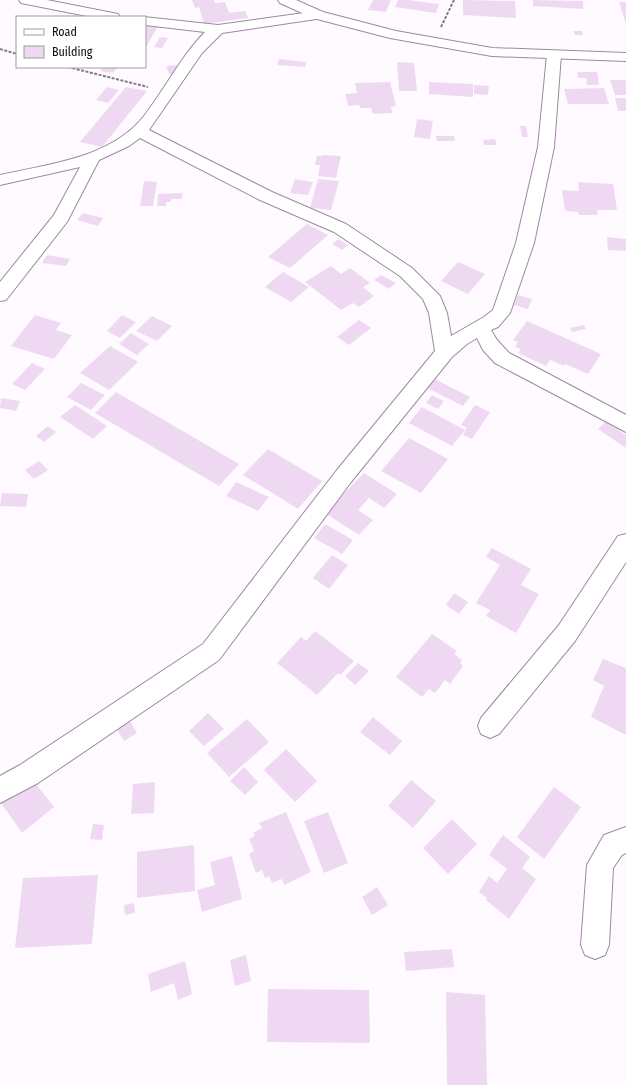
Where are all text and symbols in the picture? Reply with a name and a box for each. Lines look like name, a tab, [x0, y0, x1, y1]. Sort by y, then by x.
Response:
legend	[16, 16, 146, 68]
text: Road	[52, 25, 77, 39]
text: Building	[52, 45, 93, 59]

